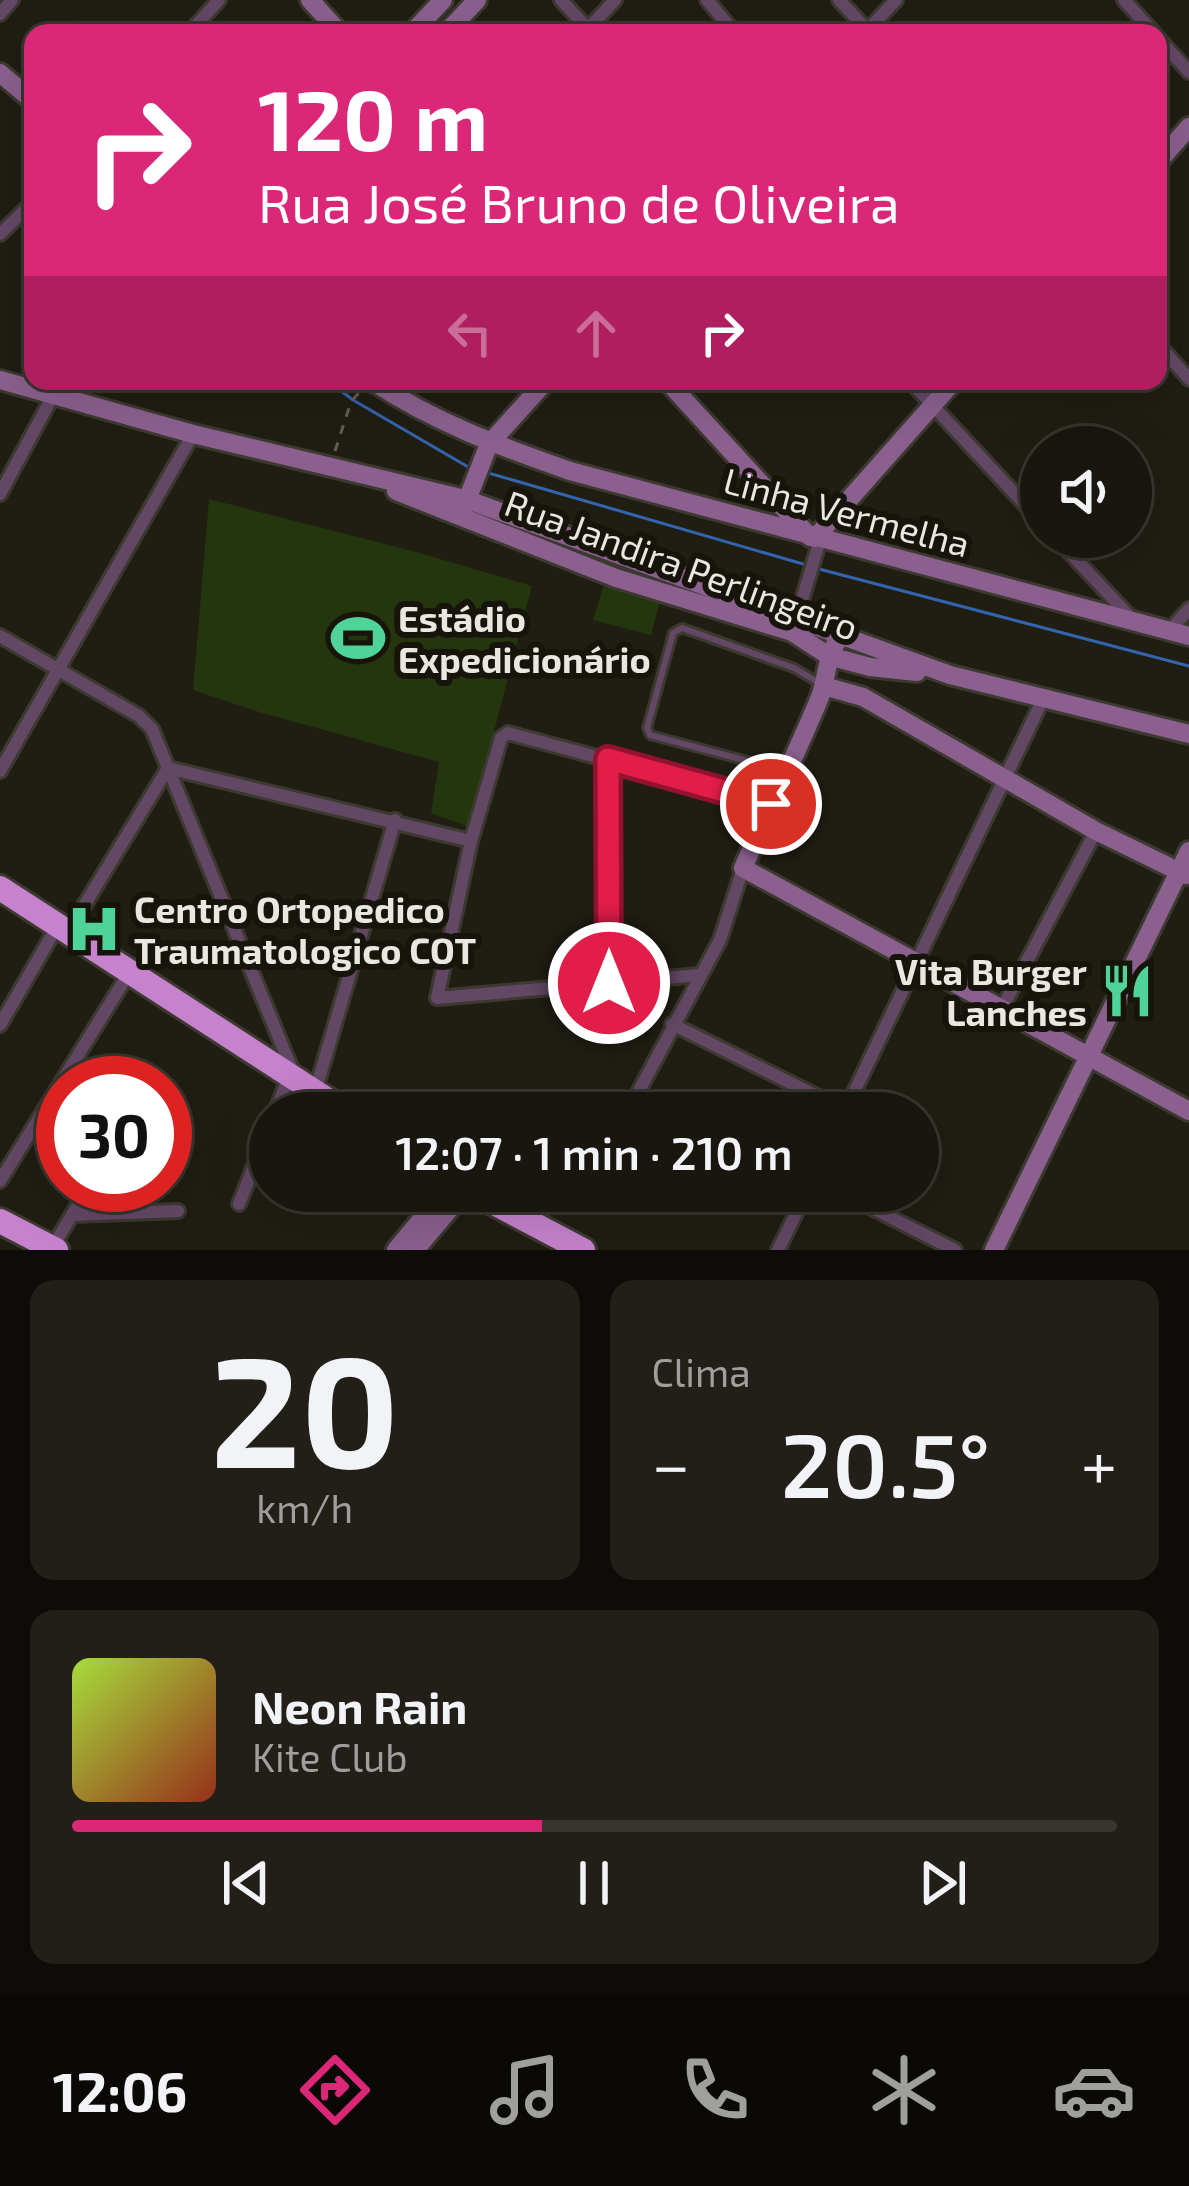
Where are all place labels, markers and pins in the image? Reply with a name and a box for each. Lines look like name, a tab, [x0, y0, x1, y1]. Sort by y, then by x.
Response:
place label: Estádio Expedicionário	[398, 596, 651, 680]
sports icon: Estádio Expedicionário	[329, 609, 387, 667]
pin	[720, 753, 822, 855]
place label: Centro Ortopedico Traumatologico COT	[134, 887, 477, 971]
hospital icon: Centro Ortopedico Traumatologico COT	[65, 900, 123, 958]
place label: Vita Burger Lanches	[895, 949, 1088, 1033]
restaurant icon: Vita Burger Lanches	[1098, 962, 1156, 1020]

